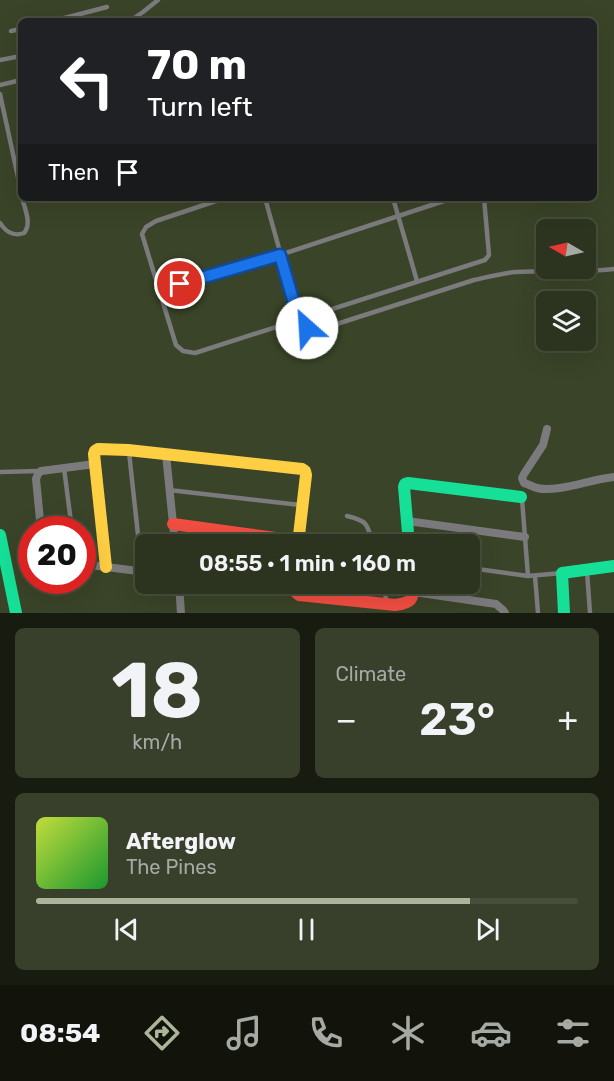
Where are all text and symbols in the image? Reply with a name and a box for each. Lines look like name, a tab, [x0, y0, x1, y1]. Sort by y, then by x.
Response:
text: 70 m	[147, 40, 247, 90]
icon: left	[48, 42, 126, 120]
text: Turn left	[147, 91, 252, 123]
icon: arrive	[111, 156, 144, 189]
text: Then	[48, 159, 99, 186]
north arrow	[536, 219, 596, 279]
map controls	[536, 219, 596, 351]
pin	[154, 258, 205, 309]
icon: arrive	[163, 267, 196, 300]
button: layers	[536, 291, 596, 351]
position arrow	[275, 296, 339, 360]
speed limit sign: 20	[18, 516, 96, 594]
text: 08:55 · 1 min · 160 m	[199, 550, 416, 577]
text: 18	[111, 644, 203, 737]
text: Climate	[336, 662, 406, 686]
text: 23°	[419, 693, 495, 746]
text: −	[336, 700, 357, 739]
text: +	[557, 700, 578, 739]
text: km/h	[132, 730, 182, 754]
text: Afterglow	[126, 828, 236, 855]
text: The Pines	[126, 855, 217, 879]
icon: previous	[110, 913, 143, 946]
icon: pause	[290, 913, 323, 946]
icon: next	[471, 913, 504, 946]
icon: directions	[141, 1012, 183, 1054]
icon: music	[223, 1012, 265, 1054]
icon: phone	[305, 1012, 347, 1054]
icon: climate	[387, 1012, 429, 1054]
icon: car	[470, 1012, 512, 1054]
icon: filters	[552, 1012, 594, 1054]
text: 08:54	[20, 1017, 101, 1049]

